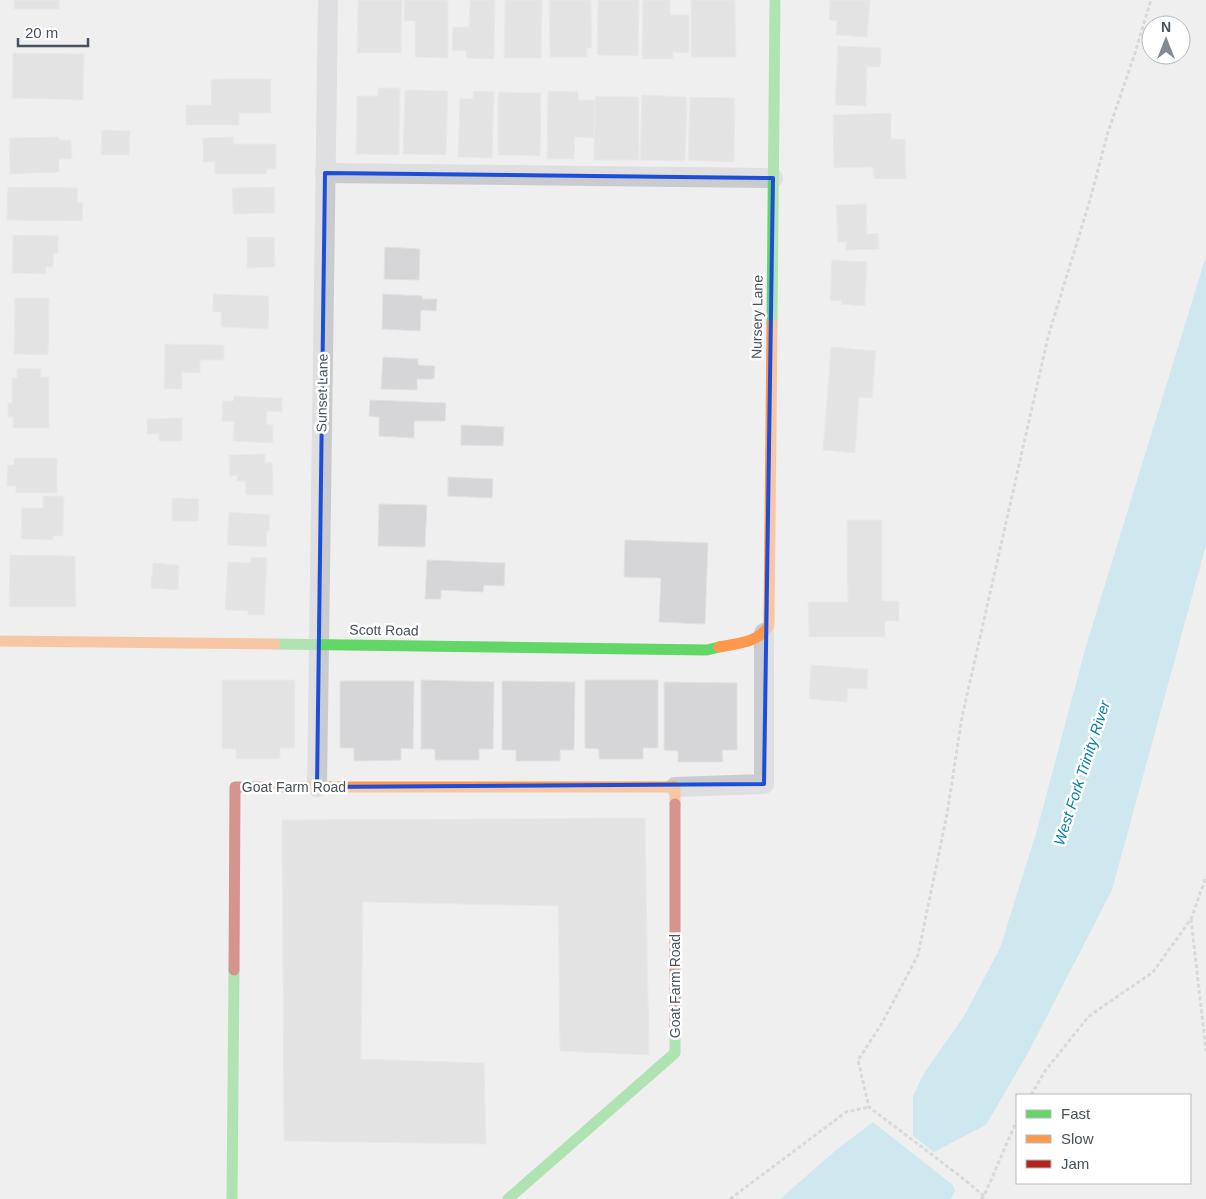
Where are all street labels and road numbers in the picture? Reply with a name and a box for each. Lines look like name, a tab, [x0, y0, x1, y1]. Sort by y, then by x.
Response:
street label: Nursery Lane	[748, 275, 766, 359]
street label: Sunset Lane	[313, 353, 331, 432]
street label: Scott Road	[349, 621, 419, 639]
street label: Goat Farm Road	[242, 779, 346, 795]
street label: Goat Farm Road	[667, 934, 683, 1038]

